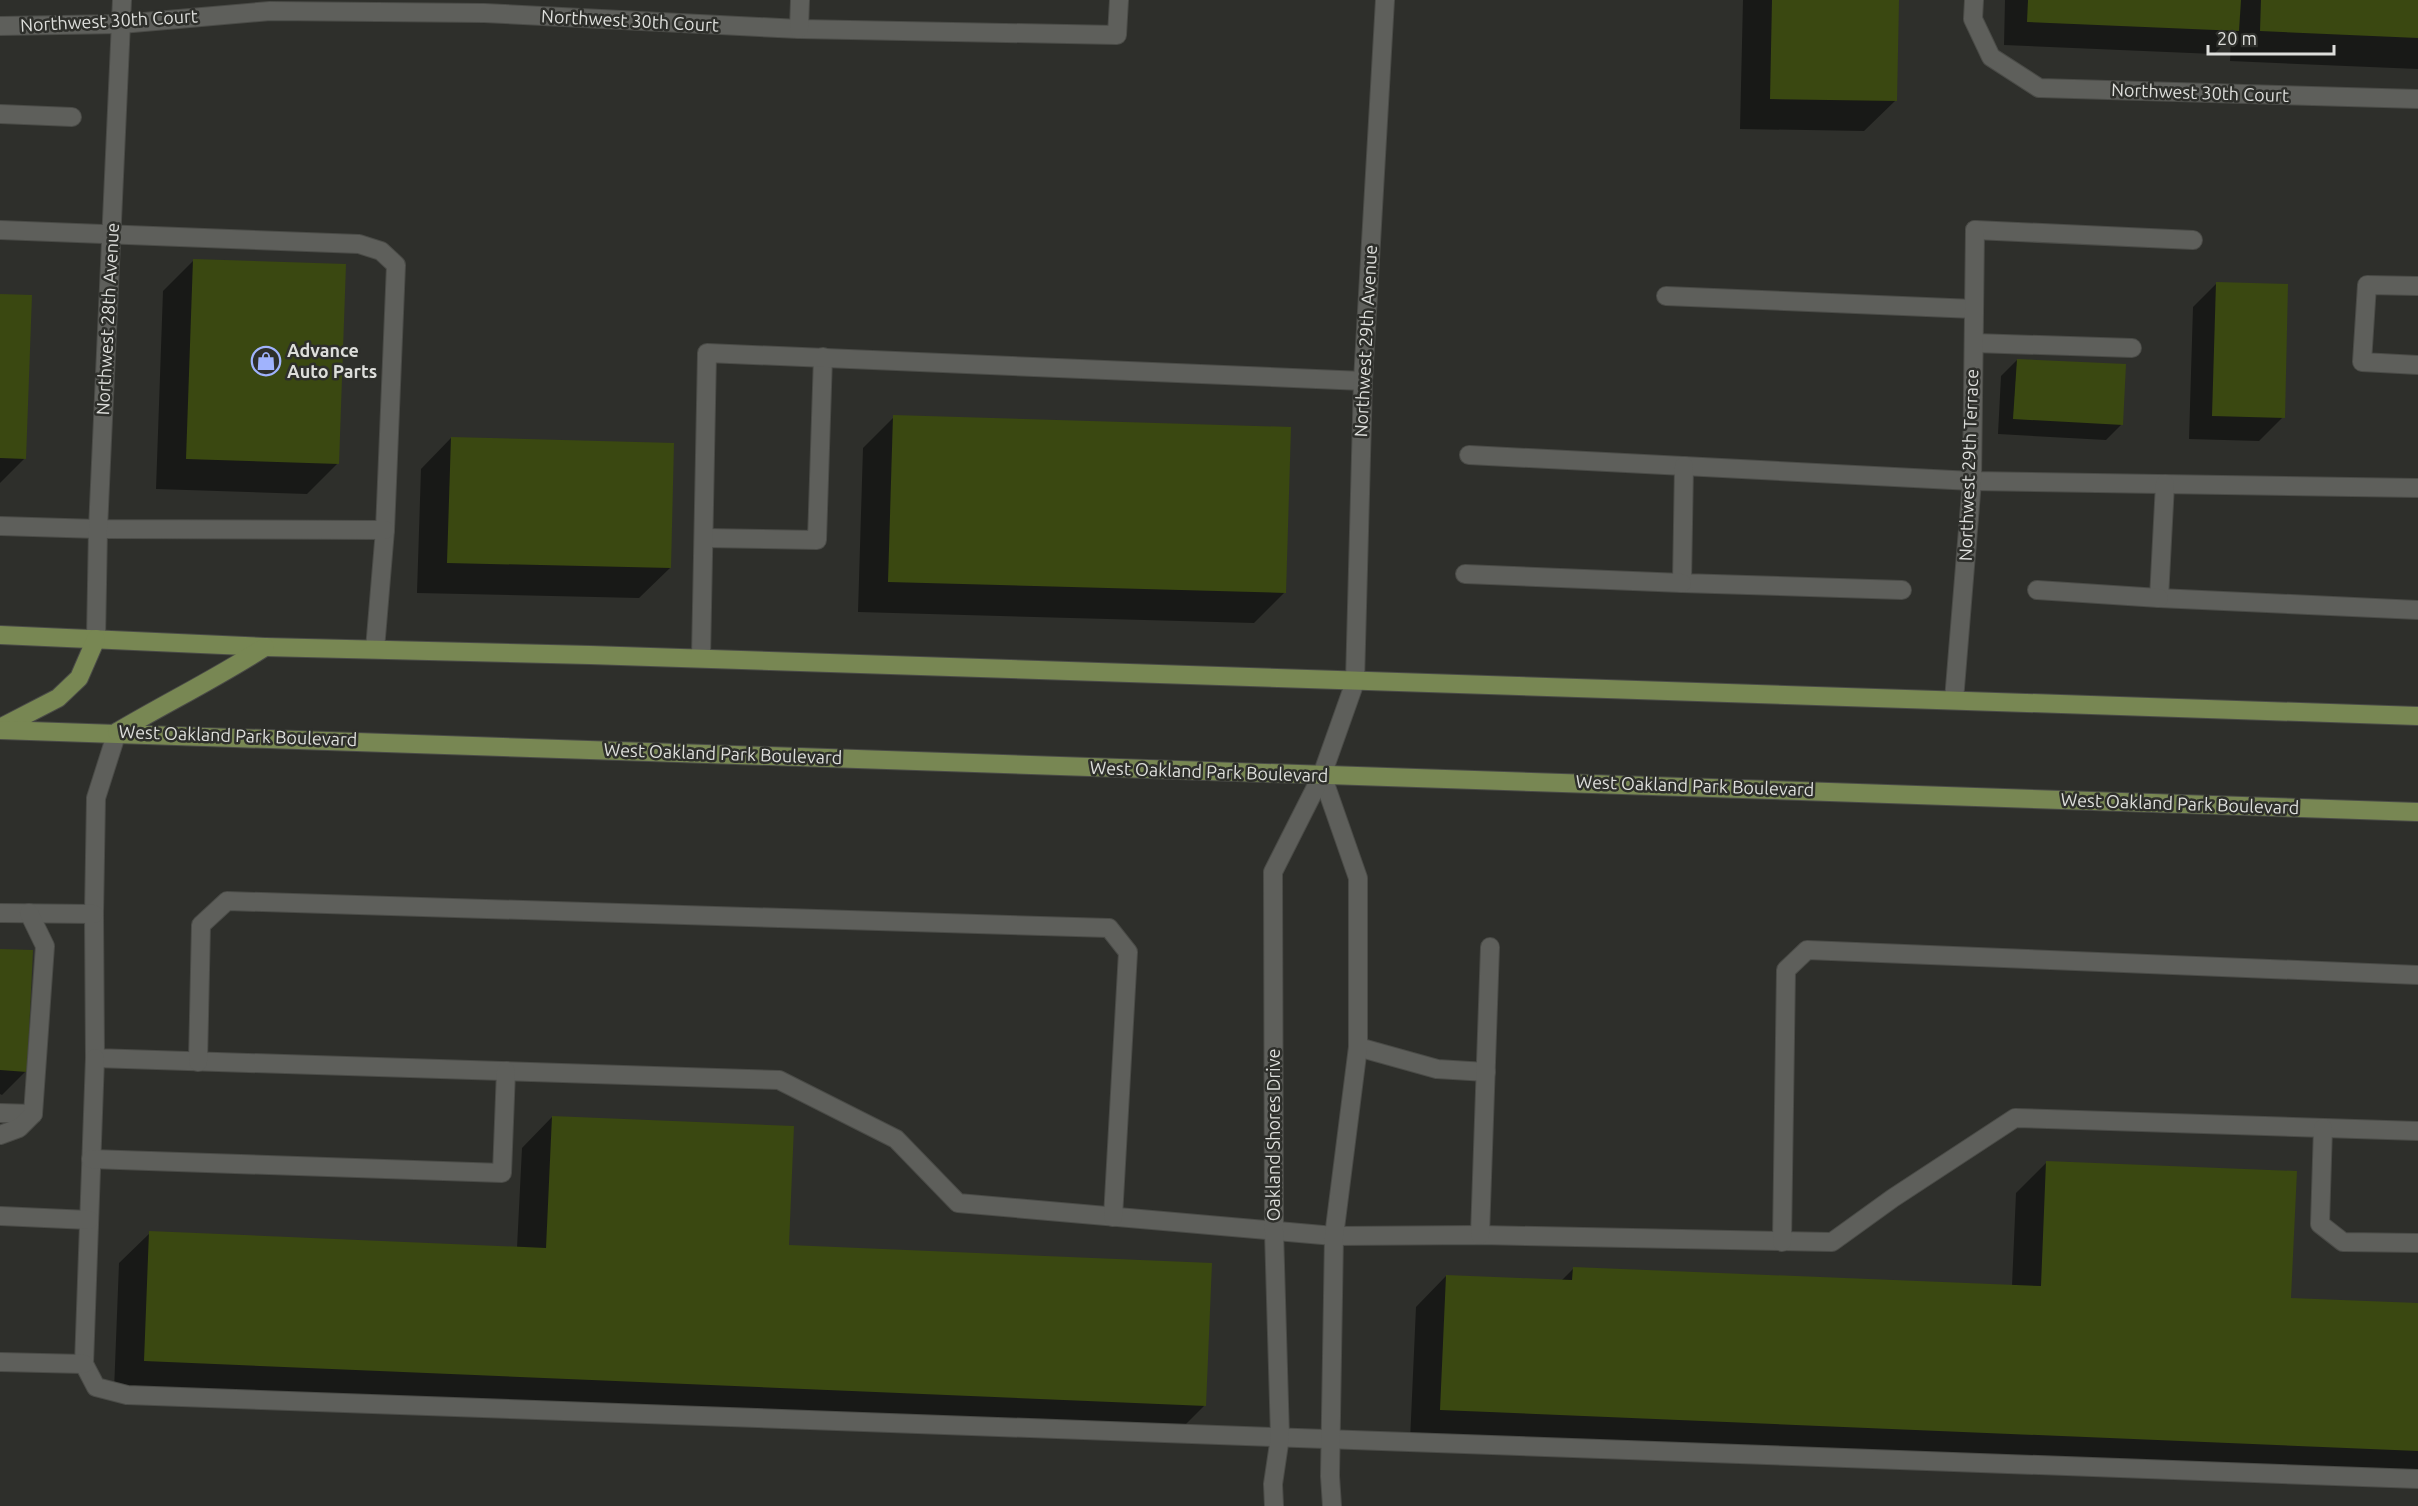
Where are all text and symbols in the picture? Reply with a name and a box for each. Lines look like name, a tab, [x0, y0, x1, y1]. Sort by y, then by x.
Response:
street label: Northwest 30th Court	[20, 5, 198, 35]
street label: Northwest 30th Court	[541, 5, 719, 35]
scale bar	[2208, 18, 2334, 56]
text: 20 m	[2217, 28, 2257, 48]
street label: Northwest 30th Court	[2111, 79, 2289, 105]
street label: Northwest 28th Avenue	[92, 222, 122, 416]
street label: Northwest 29th Avenue	[1350, 244, 1380, 438]
place label: Advance Auto Parts	[287, 340, 377, 381]
shop icon: Advance Auto Parts	[250, 345, 282, 377]
street label: Northwest 29th Terrace	[1955, 368, 1981, 561]
street label: West Oakland Park Boulevard	[118, 721, 358, 749]
street label: West Oakland Park Boulevard	[603, 739, 843, 767]
street label: West Oakland Park Boulevard	[1089, 757, 1329, 785]
street label: West Oakland Park Boulevard	[1575, 771, 1815, 799]
street label: West Oakland Park Boulevard	[2060, 789, 2300, 817]
street label: Oakland Shores Drive	[1263, 1049, 1283, 1221]

